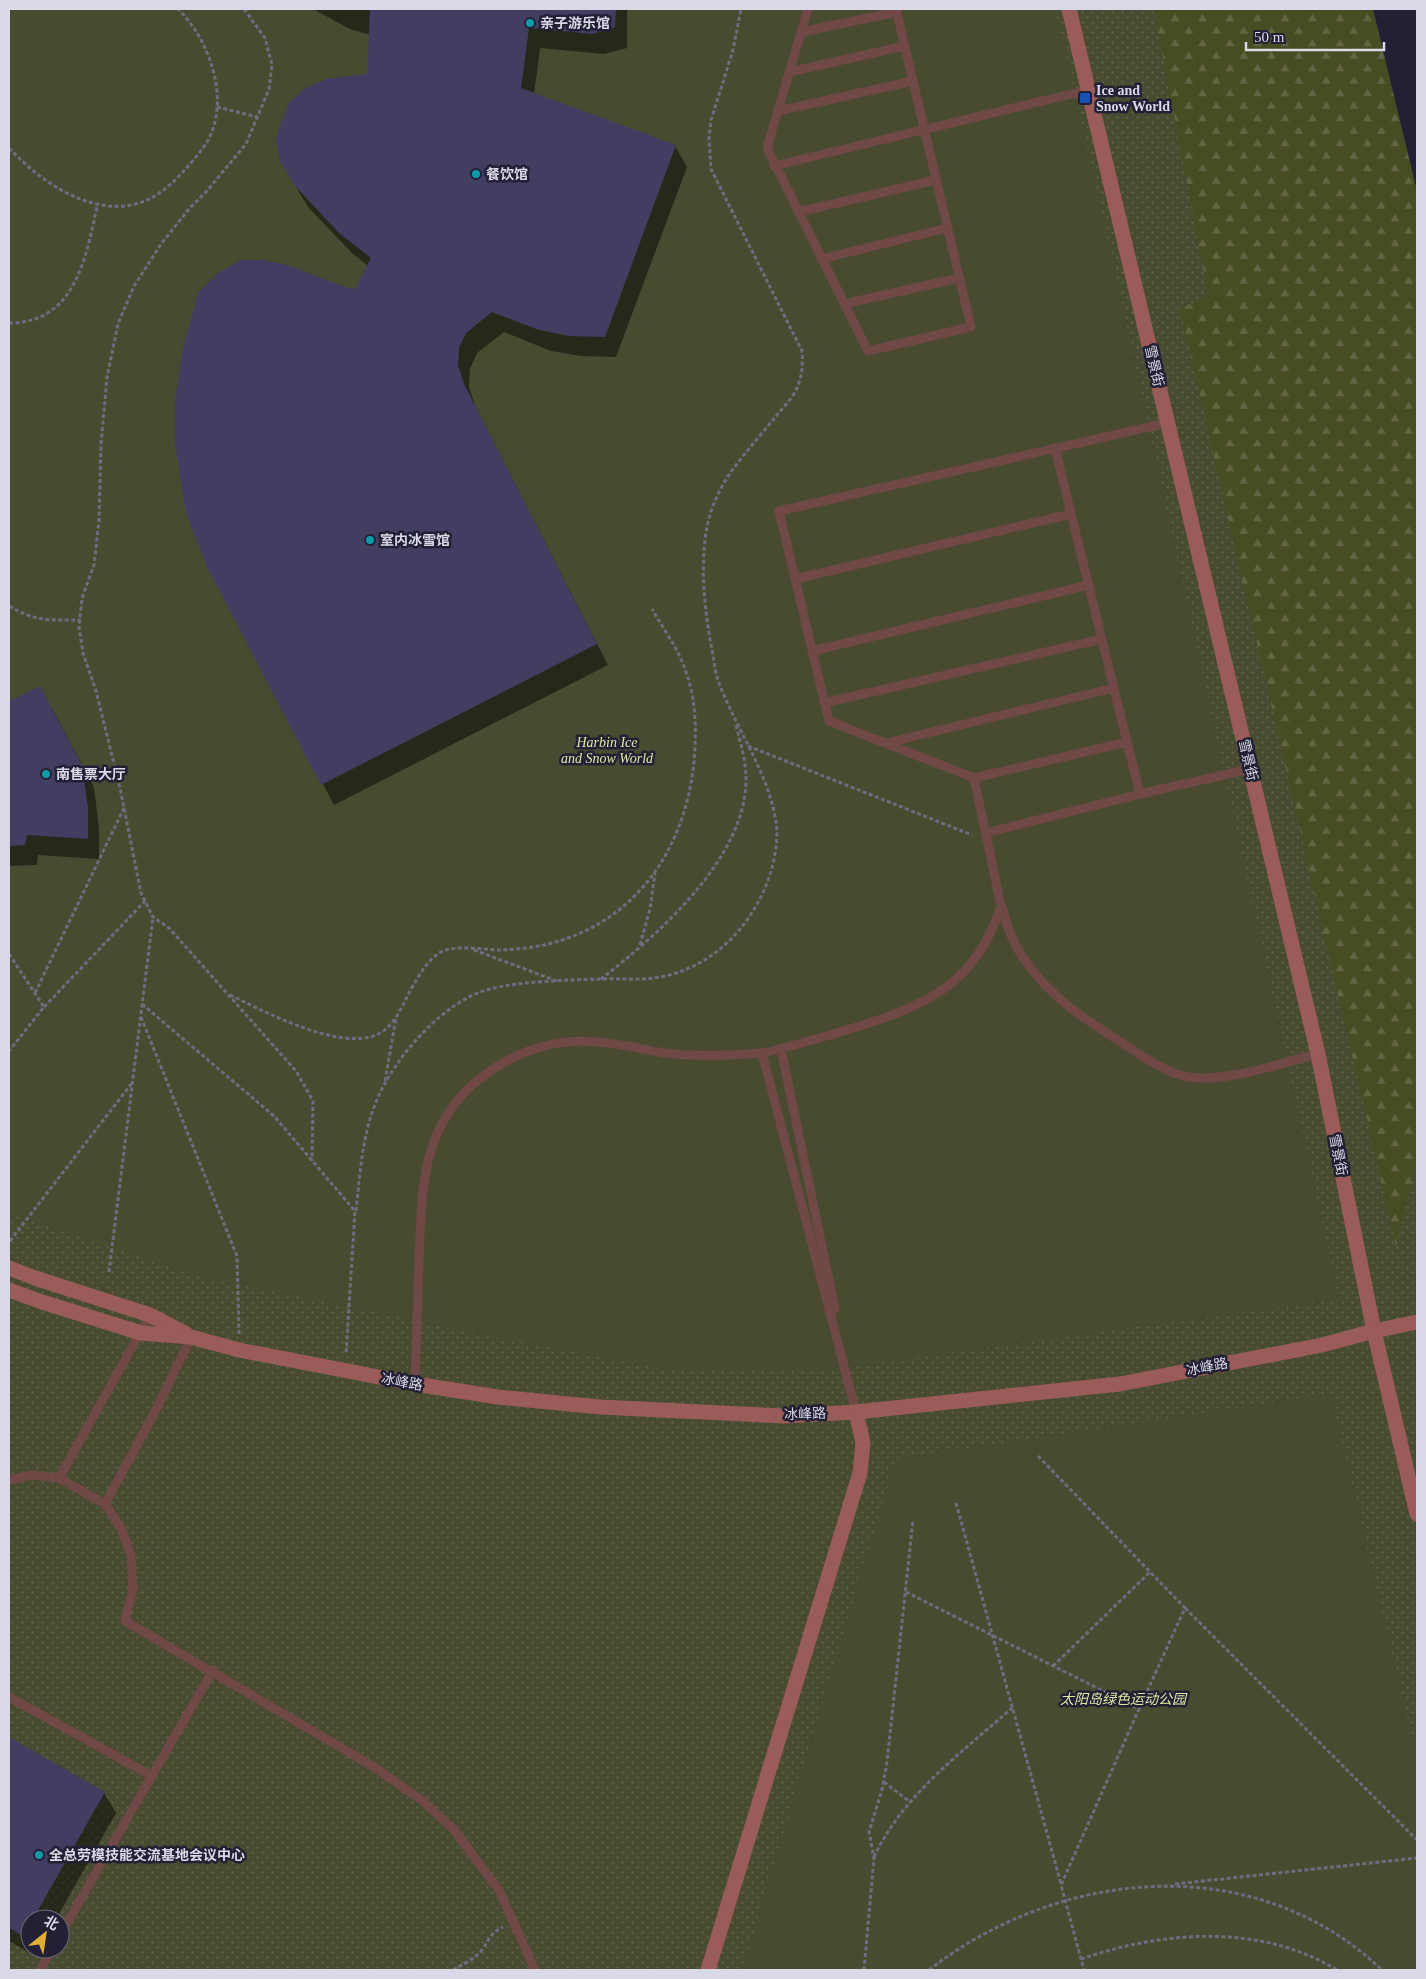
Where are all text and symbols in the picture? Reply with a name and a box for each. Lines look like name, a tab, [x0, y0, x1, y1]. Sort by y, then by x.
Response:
place label: 亲子游乐馆	[540, 16, 610, 31]
marker: 亲子游乐馆	[524, 17, 536, 29]
scale bar	[1246, 20, 1384, 52]
text: 50 m	[1254, 29, 1285, 45]
place label: Ice and Snow World	[1096, 83, 1170, 114]
marker: Ice and Snow World	[1078, 91, 1092, 105]
place label: 餐饮馆	[486, 167, 528, 182]
marker: 餐饮馆	[470, 168, 482, 180]
street label: 雪景街	[1142, 344, 1166, 388]
place label: 室内冰雪馆	[380, 532, 450, 548]
marker: 室内冰雪馆	[364, 534, 376, 546]
park label: Harbin Ice and Snow World	[561, 735, 654, 766]
street label: 雪景街	[1236, 738, 1260, 782]
place label: 南售票大厅	[56, 767, 126, 782]
marker: 南售票大厅	[40, 768, 52, 780]
street label: 雪景街	[1327, 1133, 1349, 1177]
street label: 冰峰路	[1185, 1355, 1229, 1378]
street label: 冰峰路	[380, 1370, 424, 1393]
street label: 冰峰路	[784, 1405, 826, 1422]
park label: 太阳岛绿色运动公园	[1060, 1692, 1188, 1707]
place label: 全总劳模技能交流基地会议中心	[49, 1847, 245, 1863]
marker: 全总劳模技能交流基地会议中心	[33, 1849, 45, 1861]
north arrow	[20, 1909, 70, 1959]
text: 北	[41, 1913, 61, 1933]

